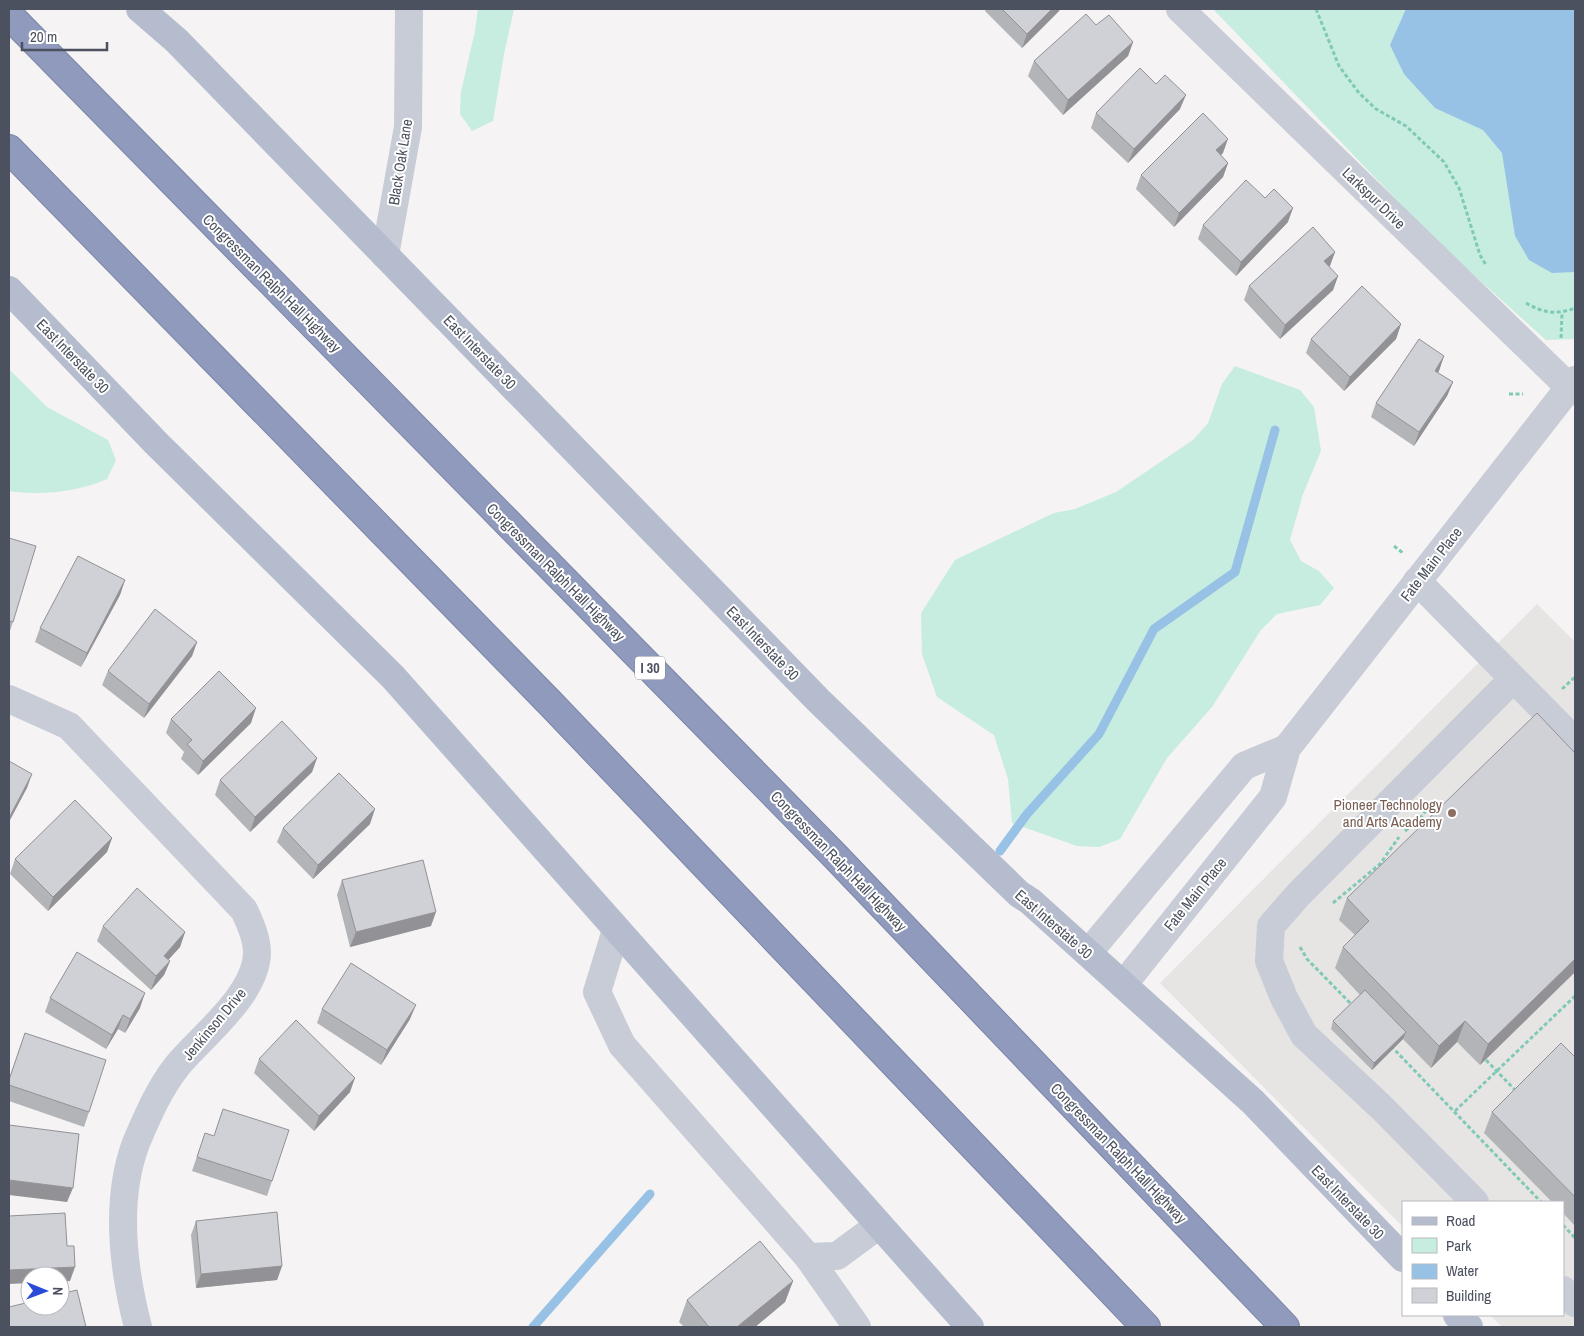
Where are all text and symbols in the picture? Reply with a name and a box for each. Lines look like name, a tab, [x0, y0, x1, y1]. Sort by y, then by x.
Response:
scale bar	[22, 20, 108, 52]
text: 20 m	[30, 26, 57, 47]
street label: Black Oak Lane	[383, 117, 417, 207]
street label: Larkspur Drive	[1338, 162, 1410, 234]
street label: Congressman Ralph Hall Highway	[198, 209, 346, 357]
street label: East Interstate 30	[439, 310, 521, 394]
street label: East Interstate 30	[32, 314, 114, 398]
street label: Congressman Ralph Hall Highway	[482, 498, 630, 646]
street label: Fate Main Place	[1395, 522, 1467, 606]
street label: East Interstate 30	[722, 601, 804, 685]
road number: I 30	[635, 656, 665, 680]
street label: Congressman Ralph Hall Highway	[766, 786, 912, 937]
place label: Pioneer Technology and Arts Academy	[1333, 794, 1443, 832]
marker: Pioneer Technology and Arts Academy	[1446, 807, 1458, 819]
street label: Fate Main Place	[1159, 853, 1231, 935]
street label: East Interstate 30	[1011, 884, 1097, 964]
street label: Jenkinson Drive	[177, 983, 251, 1065]
street label: Congressman Ralph Hall Highway	[1046, 1078, 1192, 1229]
street label: East Interstate 30	[1307, 1160, 1389, 1244]
legend	[1402, 1201, 1564, 1316]
text: Road	[1446, 1210, 1475, 1231]
text: Park	[1446, 1235, 1472, 1256]
text: Water	[1446, 1260, 1478, 1281]
north arrow	[20, 1266, 70, 1316]
text: Building	[1446, 1285, 1491, 1306]
text: N	[49, 1287, 67, 1296]

